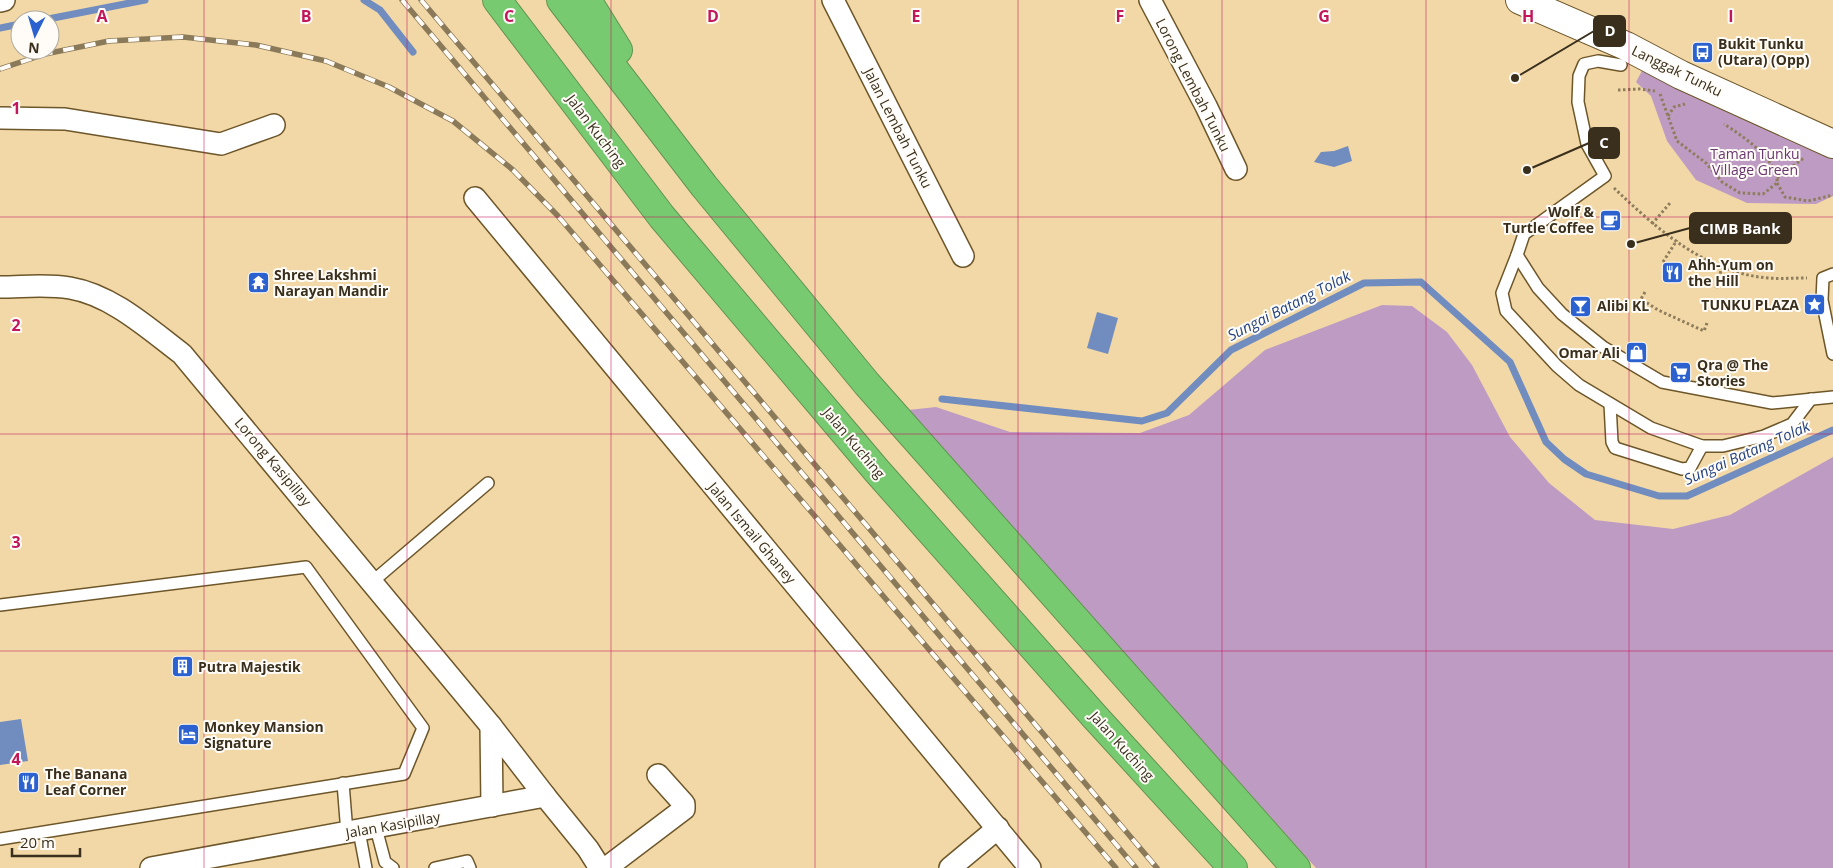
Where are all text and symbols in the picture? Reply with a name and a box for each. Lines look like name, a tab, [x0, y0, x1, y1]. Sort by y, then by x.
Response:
text: A	[96, 5, 108, 27]
text: B	[301, 5, 311, 27]
text: C	[504, 5, 514, 27]
text: D	[707, 5, 719, 27]
text: E	[912, 5, 921, 27]
text: F	[1116, 5, 1124, 27]
text: G	[1318, 5, 1330, 27]
text: H	[1522, 5, 1534, 27]
text: I	[1728, 5, 1734, 27]
north arrow	[10, 10, 60, 60]
street label: Lorong Lembah Tunku	[1152, 15, 1235, 155]
callout: D	[1594, 16, 1625, 46]
text: D	[1604, 20, 1616, 40]
place label: Bukit Tunku (Utara) (Opp)	[1718, 34, 1810, 69]
text: N	[27, 38, 40, 58]
street label: Langgak Tunku	[1629, 40, 1726, 101]
bus stop icon: Bukit Tunku (Utara) (Opp)	[1690, 40, 1714, 64]
street label: Jalan Lembah Tunku	[859, 63, 937, 191]
street label: Jalan Kuching	[561, 89, 630, 172]
text: 1	[11, 97, 21, 119]
callout: C	[1589, 128, 1619, 158]
text: C	[1599, 132, 1609, 152]
park label: Taman Tunku Village Green	[1710, 144, 1800, 179]
place label: Wolf & Turtle Coffee	[1503, 202, 1594, 237]
cafe icon: Wolf & Turtle Coffee	[1598, 208, 1622, 232]
callout: CIMB Bank	[1690, 213, 1791, 243]
text: CIMB Bank	[1700, 218, 1781, 238]
place label: Ahh-Yum on the Hill	[1688, 255, 1774, 290]
restaurant icon: Ahh-Yum on the Hill	[1660, 261, 1684, 285]
place label: Shree Lakshmi Narayan Mandir	[274, 265, 389, 300]
water label: Sungai Batang Tolak	[1224, 265, 1354, 345]
temple icon: Shree Lakshmi Narayan Mandir	[246, 271, 270, 295]
place icon: TUNKU PLAZA	[1803, 293, 1827, 317]
bar icon: Alibi KL	[1569, 294, 1593, 318]
place label: TUNKU PLAZA	[1701, 295, 1799, 314]
place label: Alibi KL	[1597, 296, 1649, 315]
text: 2	[11, 314, 21, 336]
shop icon: Omar Ali	[1624, 341, 1648, 365]
place label: Omar Ali	[1558, 343, 1620, 362]
place label: Qra @ The Stories	[1697, 355, 1768, 390]
supermarket icon: Qra @ The Stories	[1669, 361, 1693, 385]
street label: Jalan Kuching	[818, 402, 890, 483]
street label: Lorong Kasipillay	[231, 413, 317, 511]
water label: Sungai Batang Tolak	[1681, 415, 1813, 489]
street label: Jalan Ismail Ghaney	[703, 476, 801, 588]
text: 3	[11, 531, 21, 553]
building icon: Putra Majestik	[170, 655, 194, 679]
place label: Putra Majestik	[198, 657, 301, 676]
street label: Jalan Kuching	[1085, 705, 1159, 785]
place label: Monkey Mansion Signature	[204, 717, 324, 752]
hotel icon: Monkey Mansion Signature	[176, 723, 200, 747]
text: 4	[11, 748, 21, 770]
place label: The Banana Leaf Corner	[45, 764, 127, 799]
restaurant icon: The Banana Leaf Corner	[17, 770, 41, 794]
street label: Jalan Kasipillay	[342, 807, 443, 843]
scale bar	[12, 826, 80, 858]
text: 20 m	[20, 832, 55, 852]

